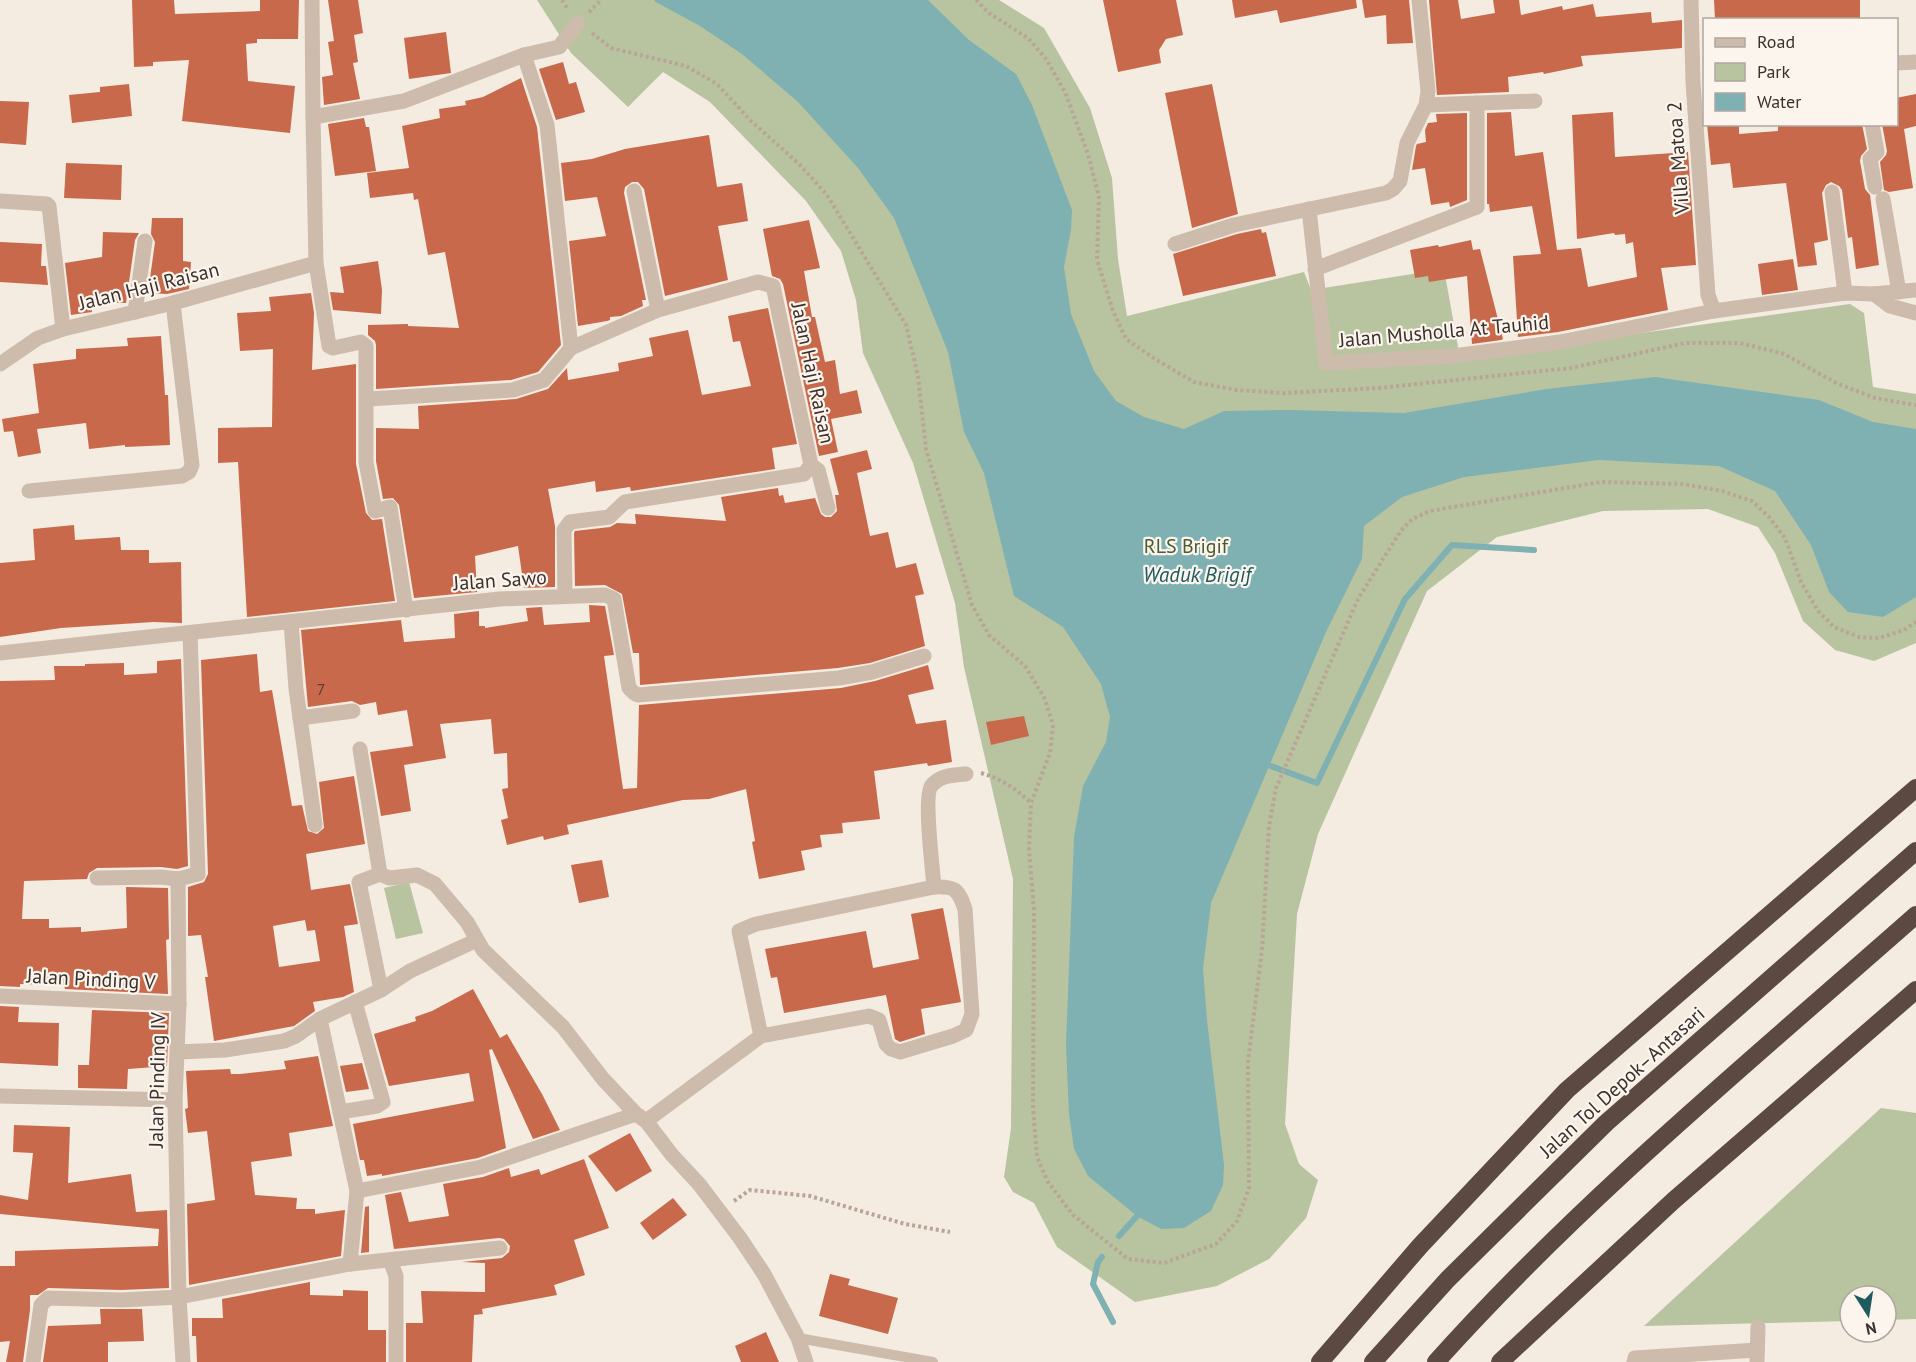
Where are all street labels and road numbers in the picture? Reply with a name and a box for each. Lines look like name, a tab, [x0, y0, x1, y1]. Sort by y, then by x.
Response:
street label: Villa Matoa 2	[1661, 101, 1695, 216]
street label: Jalan Haji Raisan	[75, 256, 222, 316]
street label: Jalan Haji Raisan	[785, 299, 841, 446]
street label: Jalan Musholla At Tauhid	[1337, 309, 1550, 353]
street label: Jalan Sawo	[451, 564, 548, 596]
street label: Jalan Pinding V	[25, 963, 157, 995]
street label: Jalan Tol Depok–Antasari	[1533, 1001, 1710, 1164]
street label: Jalan Pinding IV	[143, 1011, 171, 1149]

